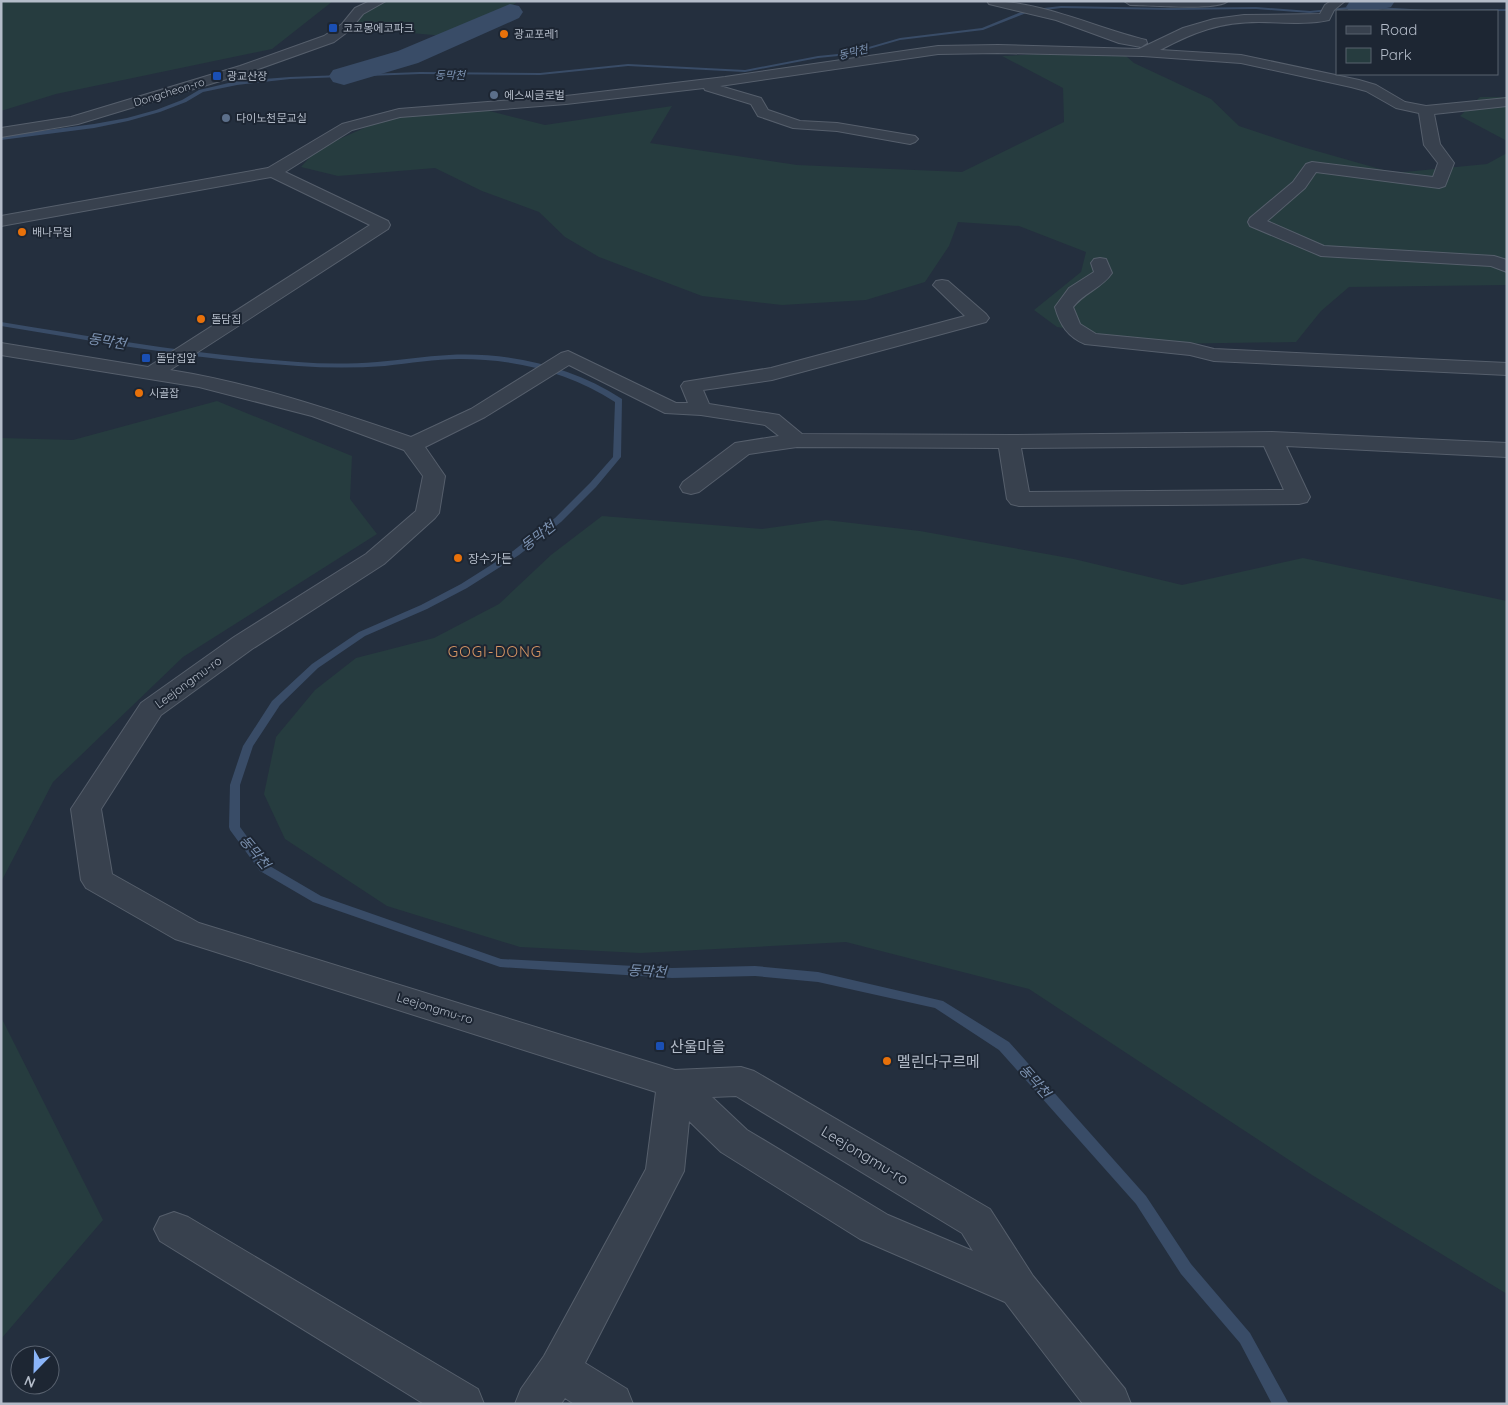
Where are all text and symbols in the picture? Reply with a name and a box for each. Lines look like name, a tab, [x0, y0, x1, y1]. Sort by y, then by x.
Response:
legend	[1336, 10, 1498, 75]
text: Road	[1380, 20, 1417, 39]
place label: 코코몽에코파크	[343, 21, 414, 35]
marker: 코코몽에코파크	[327, 22, 339, 34]
place label: 광교포레1	[514, 27, 559, 41]
marker: 광교포레1	[498, 28, 510, 40]
water label: 동막천	[837, 41, 871, 62]
text: Park	[1380, 45, 1412, 64]
water label: 동막천	[435, 68, 467, 82]
place label: 광교산장	[227, 69, 267, 83]
marker: 광교산장	[211, 70, 223, 82]
street label: Dongcheon-ro	[132, 74, 207, 109]
place label: 에스씨글로벌	[504, 88, 565, 102]
marker: 에스씨글로벌	[488, 89, 500, 101]
place label: 다이노천문교실	[236, 111, 307, 125]
marker: 다이노천문교실	[220, 112, 232, 124]
place label: 배나무집	[32, 225, 72, 239]
marker: 배나무집	[16, 226, 28, 238]
place label: 돌담집	[211, 312, 241, 326]
marker: 돌담집	[195, 313, 207, 325]
water label: 동막천	[87, 329, 129, 353]
place label: 돌담집앞	[156, 351, 196, 365]
marker: 돌담집앞	[140, 352, 152, 364]
place label: 시골잡	[149, 386, 179, 400]
marker: 시골잡	[133, 387, 145, 399]
water label: 동막천	[517, 516, 560, 555]
place label: 장수가든	[468, 551, 512, 566]
marker: 장수가든	[452, 552, 464, 564]
district label: GOGI-DONG	[448, 642, 542, 661]
street label: Leejongmu-ro	[152, 653, 224, 711]
water label: 동막천	[236, 831, 275, 873]
water label: 동막천	[627, 961, 668, 981]
street label: Leejongmu-ro	[395, 989, 475, 1027]
place label: 산울마을	[670, 1037, 725, 1056]
marker: 산울마을	[654, 1040, 666, 1052]
place label: 멜린다구르메	[897, 1052, 980, 1071]
marker: 멜린다구르메	[881, 1055, 893, 1067]
water label: 동막천	[1015, 1061, 1055, 1102]
street label: Leejongmu-ro	[818, 1121, 912, 1189]
north arrow	[10, 1345, 60, 1395]
text: N	[22, 1372, 38, 1392]

